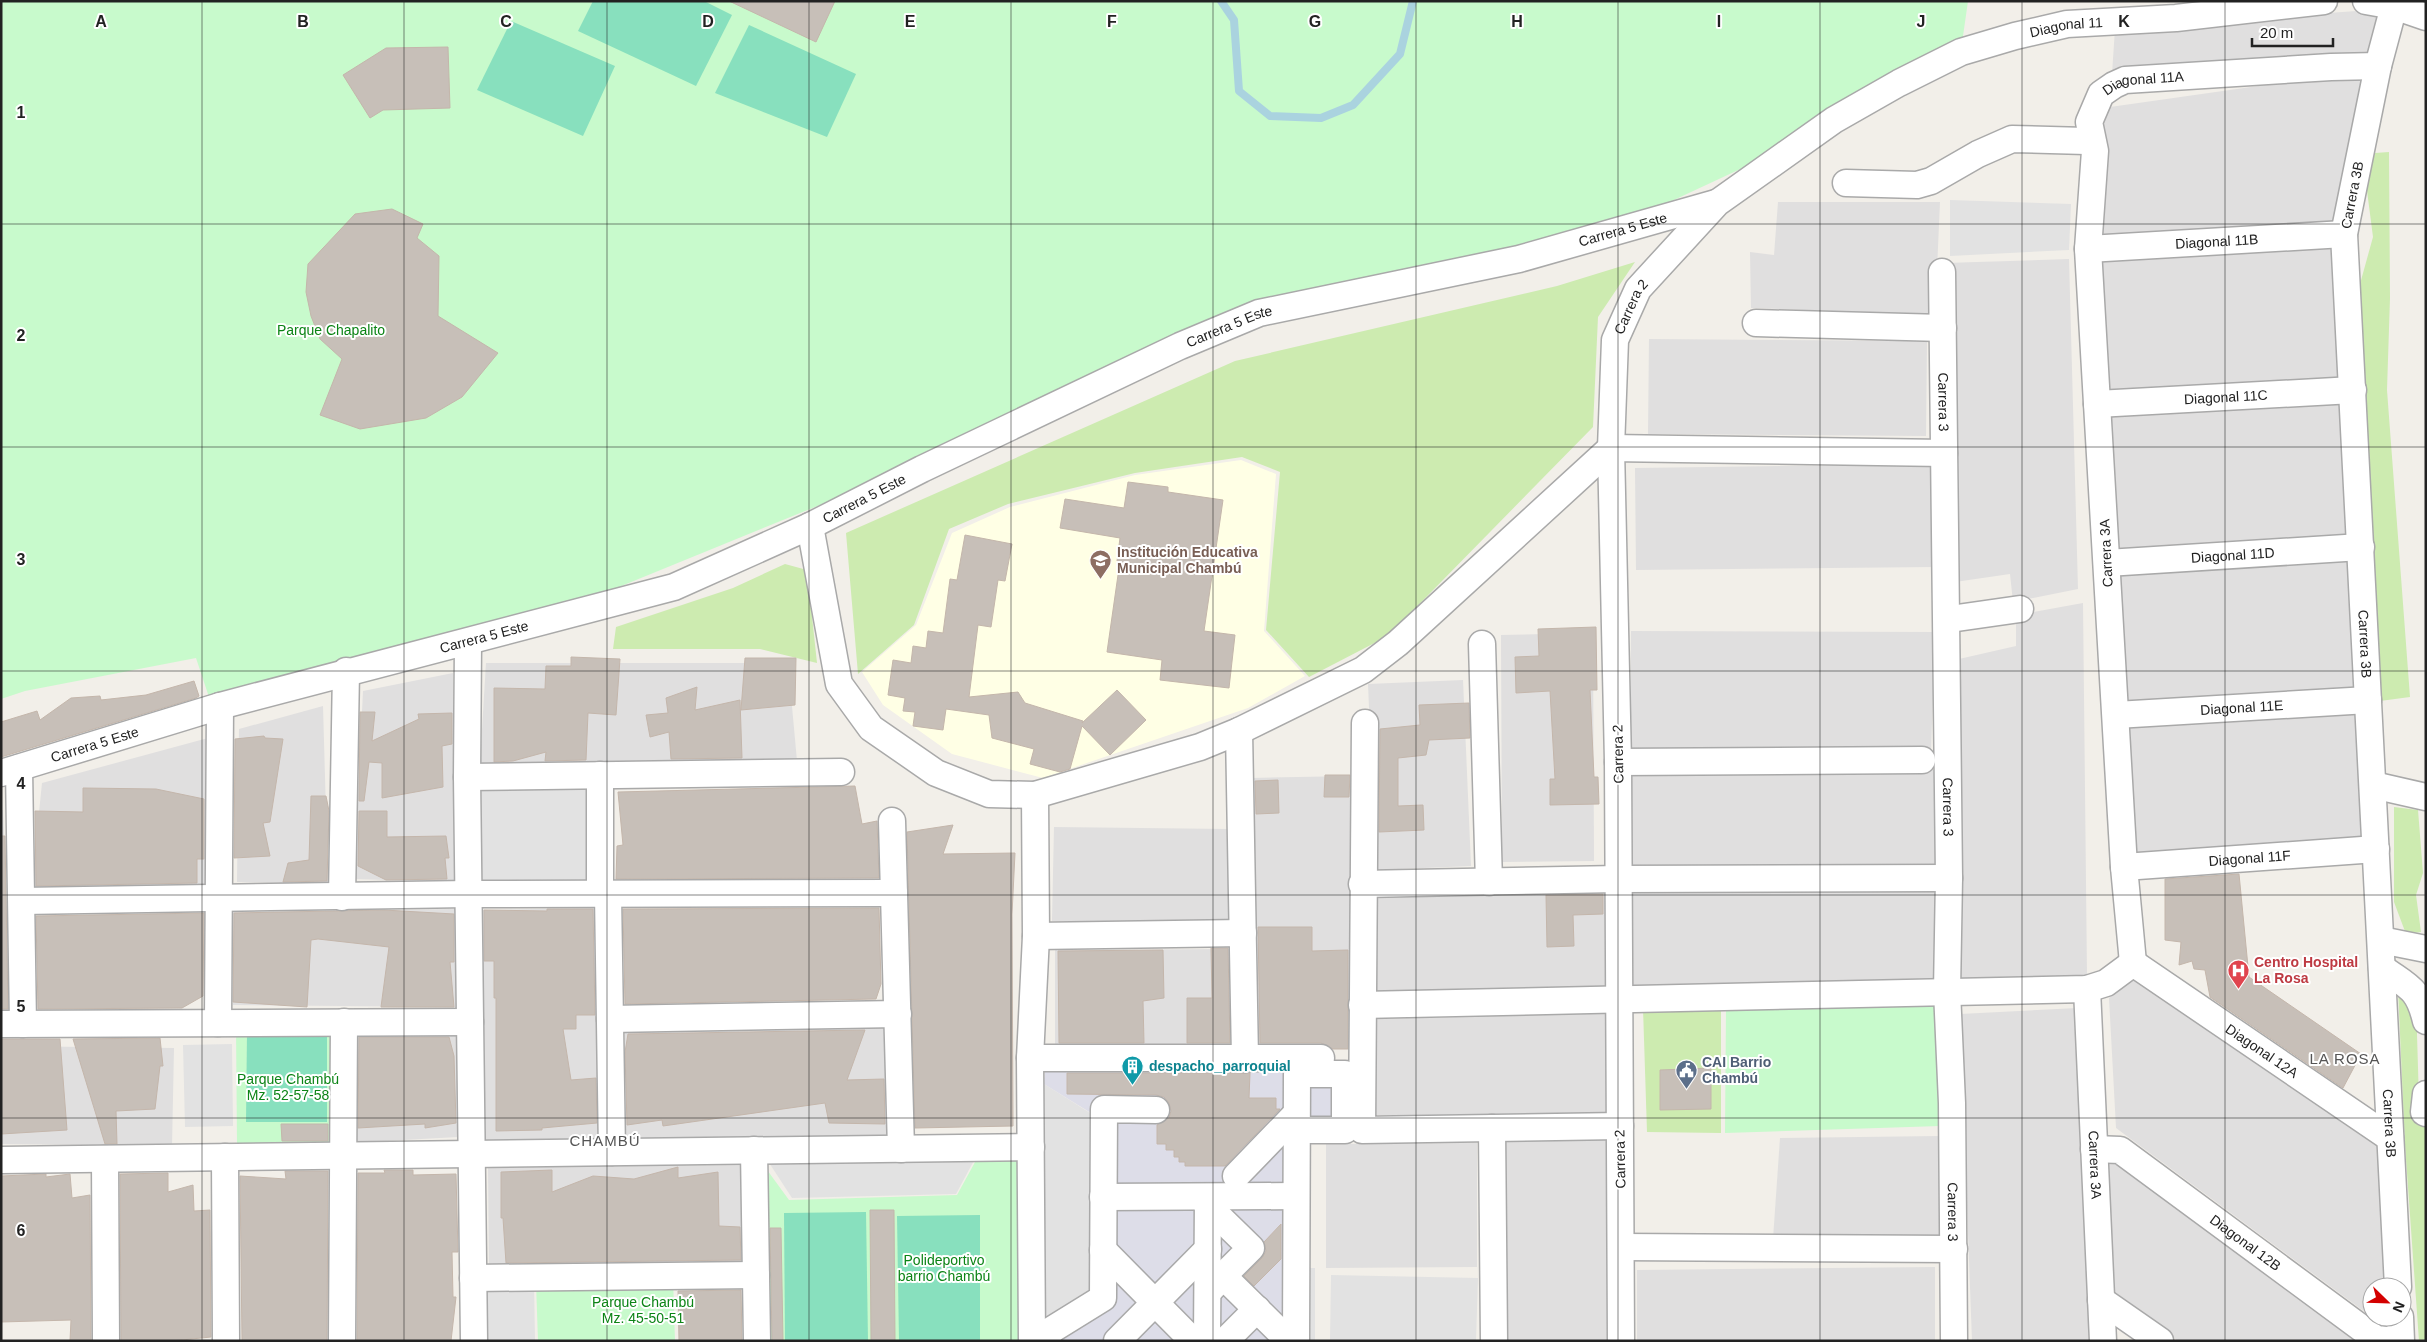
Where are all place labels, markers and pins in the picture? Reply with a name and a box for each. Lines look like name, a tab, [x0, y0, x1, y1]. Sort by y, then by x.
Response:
place label: Institución Educativa Municipal Chambú	[1117, 544, 1258, 576]
school or university icon: Institución Educativa Municipal Chambú	[1089, 548, 1113, 579]
place label: Centro Hospital La Rosa	[2254, 954, 2358, 986]
hospital icon: Centro Hospital La Rosa	[2226, 958, 2250, 989]
building icon: despacho_parroquial	[1121, 1054, 1145, 1085]
place label: CAI Barrio Chambú	[1702, 1054, 1771, 1086]
place label: despacho_parroquial	[1149, 1058, 1291, 1074]
public building icon: CAI Barrio Chambú	[1674, 1058, 1698, 1089]

